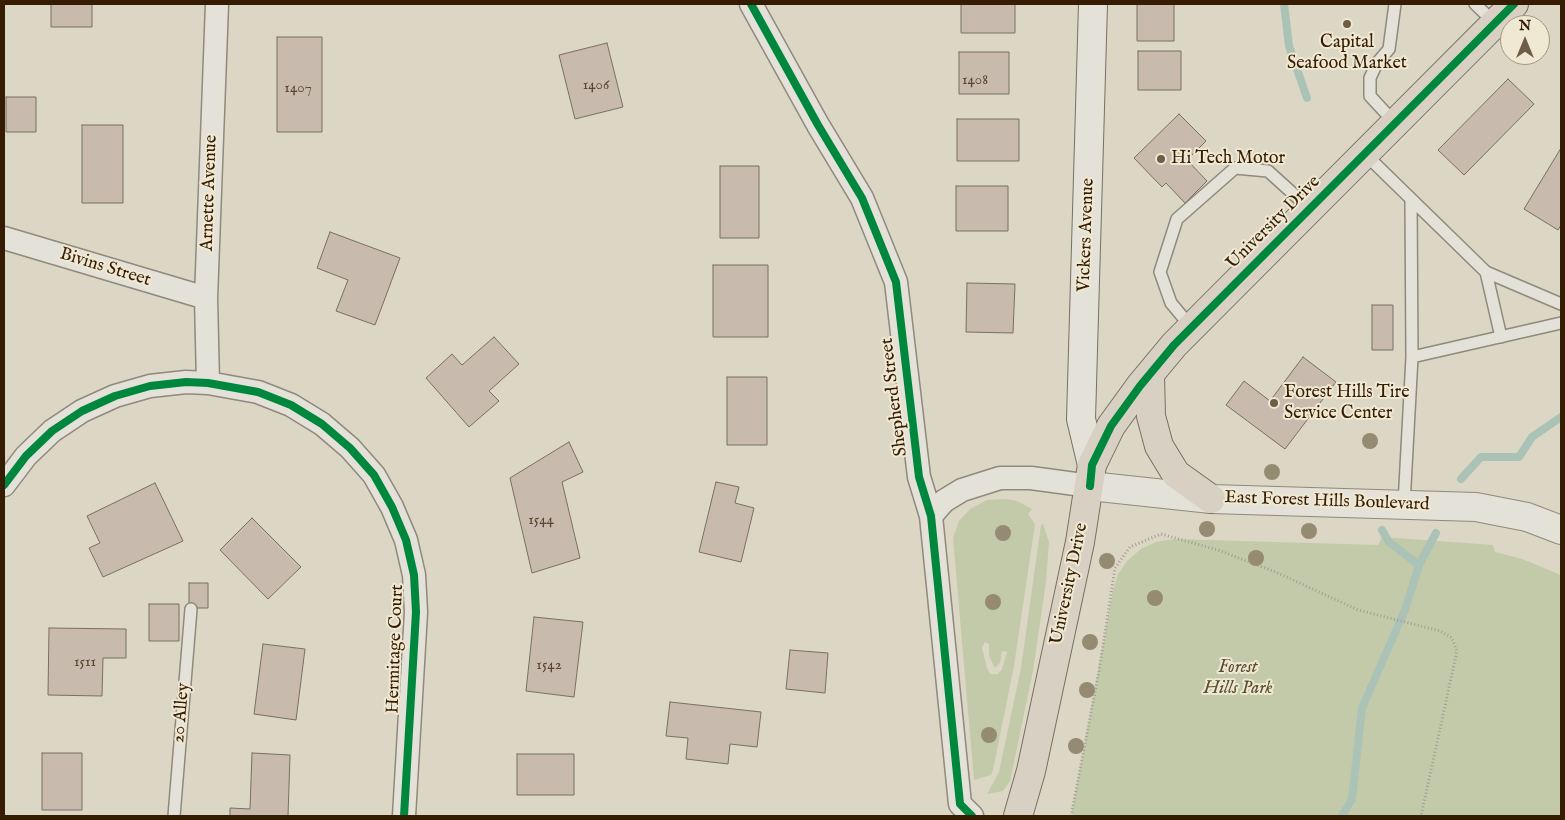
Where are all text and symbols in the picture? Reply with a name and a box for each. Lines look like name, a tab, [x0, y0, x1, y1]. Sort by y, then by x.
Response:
north arrow	[1500, 15, 1550, 65]
text: N	[1519, 17, 1531, 35]
marker: Capital Seafood Market	[1341, 18, 1353, 30]
place label: Capital Seafood Market	[1287, 32, 1407, 74]
house number: 1408	[962, 72, 988, 90]
house number: 1406	[583, 77, 609, 95]
house number: 1407	[284, 80, 312, 98]
street label: Arnette Avenue	[197, 135, 223, 251]
place label: Hi Tech Motor	[1171, 148, 1285, 170]
marker: Hi Tech Motor	[1155, 153, 1167, 165]
street label: University Drive	[1223, 172, 1325, 274]
street label: Vickers Avenue	[1074, 178, 1100, 292]
street label: Bivins Street	[57, 244, 153, 292]
street label: Shepherd Street	[877, 336, 913, 458]
place label: Forest Hills Tire Service Center	[1284, 382, 1409, 424]
marker: Forest Hills Tire Service Center	[1268, 397, 1280, 409]
street label: East Forest Hills Boulevard	[1224, 488, 1430, 516]
house number: 1544	[528, 512, 554, 530]
street label: University Drive	[1047, 521, 1093, 647]
street label: Hermitage Court	[383, 584, 409, 714]
house number: 1511	[74, 654, 96, 672]
house number: 1542	[536, 657, 562, 675]
park label: Forest Hills Park	[1204, 657, 1272, 700]
street label: 20 Alley	[169, 682, 195, 744]

